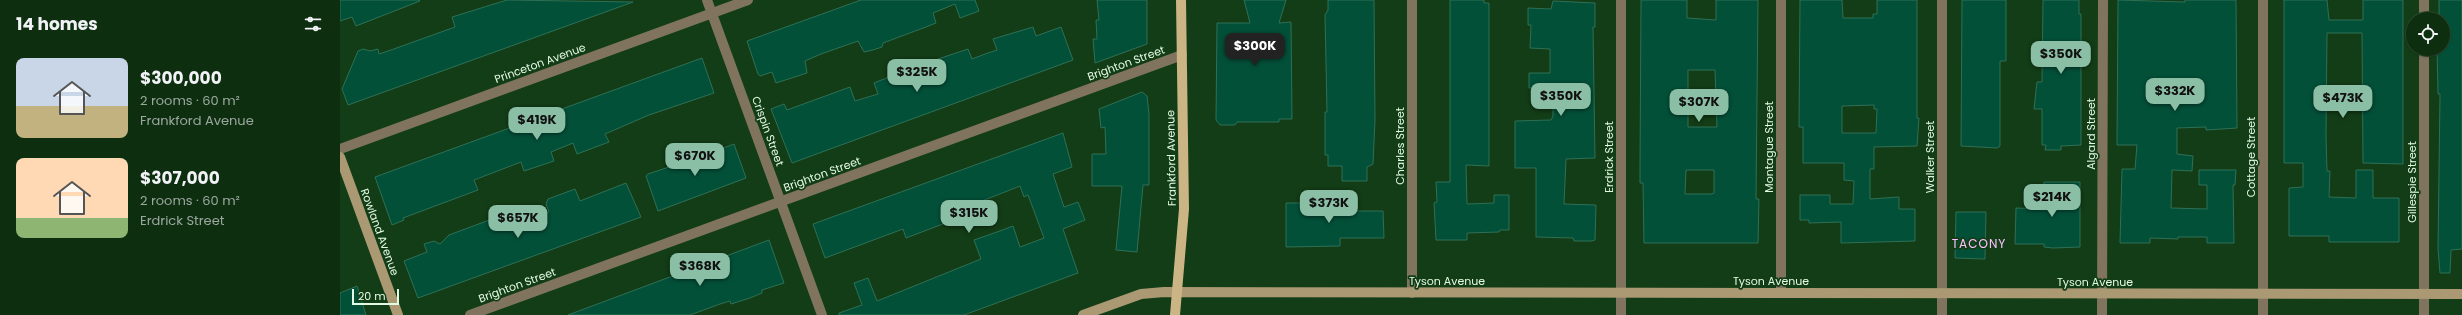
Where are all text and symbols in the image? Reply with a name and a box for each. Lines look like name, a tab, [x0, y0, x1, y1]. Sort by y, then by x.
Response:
text: 14 homes	[16, 12, 98, 36]
map controls	[2406, 12, 2450, 56]
button: locate	[2406, 12, 2450, 56]
icon: filters	[302, 13, 324, 35]
pin: $300K	[1227, 33, 1283, 67]
text: $300K	[1234, 36, 1276, 55]
street label: Princeton Avenue	[492, 39, 588, 87]
pin: $350K	[2033, 41, 2089, 75]
street label: Brighton Street	[1085, 42, 1167, 84]
text: $350K	[2040, 44, 2082, 63]
pin: $325K	[889, 59, 945, 93]
text: $325K	[896, 62, 938, 81]
text: $300,000	[140, 66, 222, 90]
icon: home	[48, 74, 96, 122]
pin: $332K	[2147, 78, 2203, 112]
text: $332K	[2155, 81, 2195, 100]
pin: $350K	[1533, 83, 1589, 117]
pin: $473K	[2315, 85, 2371, 119]
text: $350K	[1540, 86, 1582, 105]
text: $473K	[2322, 88, 2364, 107]
pin: $307K	[1671, 89, 1727, 123]
text: 2 rooms · 60 m²	[140, 91, 240, 110]
text: $307K	[1679, 92, 1719, 111]
street label: Crispin Street	[748, 94, 788, 168]
street label: Algard Street	[2083, 98, 2099, 170]
street label: Montague Street	[1761, 101, 1777, 193]
pin: $419K	[509, 107, 565, 141]
street label: Charles Street	[1392, 107, 1408, 185]
text: $419K	[517, 110, 557, 129]
street label: Frankford Avenue	[1162, 110, 1180, 206]
text: Frankford Avenue	[140, 111, 254, 130]
street label: Cottage Street	[2243, 117, 2259, 197]
street label: Erdrick Street	[1601, 121, 1617, 193]
street label: Walker Street	[1922, 121, 1938, 193]
street label: Gillespie Street	[2404, 141, 2420, 223]
pin: $670K	[667, 143, 723, 177]
text: $670K	[674, 146, 716, 165]
street label: Brighton Street	[781, 153, 863, 195]
text: $307,000	[140, 166, 220, 190]
icon: home	[48, 174, 96, 222]
pin: $214K	[2024, 184, 2080, 218]
street label: Rowland Avenue	[357, 186, 403, 278]
text: $214K	[2033, 187, 2071, 206]
pin: $373K	[1301, 190, 1357, 224]
text: 2 rooms · 60 m²	[140, 191, 240, 210]
text: $373K	[1309, 193, 1349, 212]
pin: $315K	[941, 200, 997, 234]
text: $315K	[950, 203, 988, 222]
pin: $657K	[490, 205, 546, 239]
text: $657K	[497, 208, 539, 227]
text: Erdrick Street	[140, 211, 224, 230]
district label: TACONY	[1952, 235, 2006, 252]
pin: $368K	[672, 253, 728, 287]
text: $368K	[679, 256, 721, 275]
street label: Brighton Street	[476, 264, 558, 306]
street label: Tyson Avenue	[1409, 273, 1485, 289]
street label: Tyson Avenue	[1733, 273, 1809, 289]
street label: Tyson Avenue	[2057, 274, 2133, 290]
scale bar	[352, 287, 399, 306]
text: 20 m	[358, 288, 386, 304]

